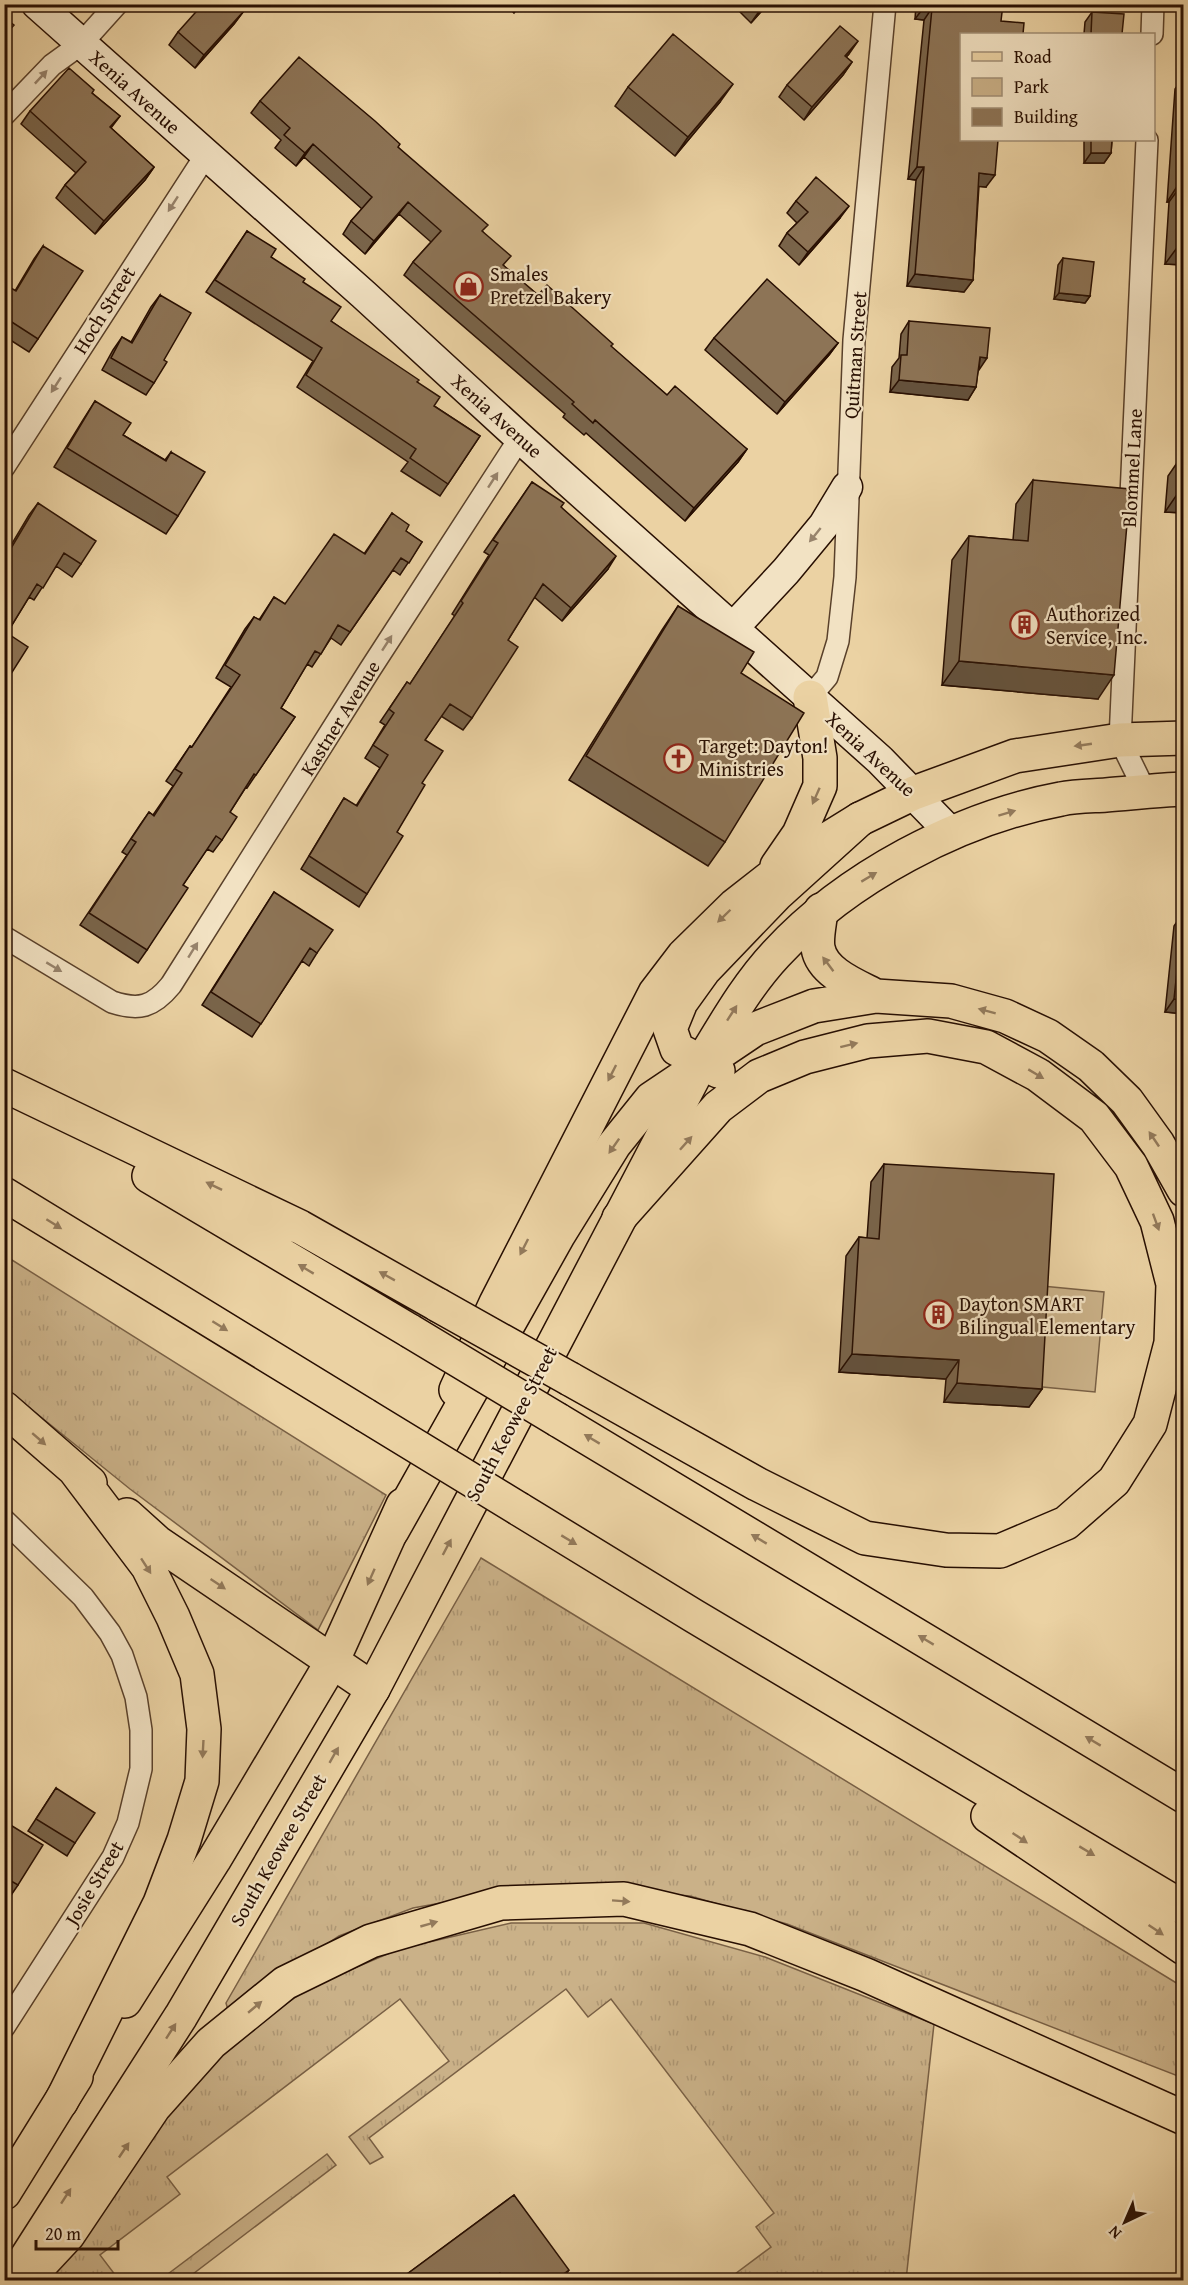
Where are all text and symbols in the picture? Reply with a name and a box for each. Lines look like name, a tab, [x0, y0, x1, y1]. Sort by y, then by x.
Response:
legend	[960, 33, 1155, 141]
street label: Xenia Avenue	[83, 43, 187, 141]
text: Road	[1014, 43, 1052, 70]
one-way arrow	[33, 70, 47, 84]
text: Park	[1014, 73, 1050, 100]
text: Building	[1014, 103, 1078, 130]
one-way arrow	[167, 195, 179, 211]
place label: Smales Pretzel Bakery	[490, 259, 611, 311]
street label: Hoch Street	[65, 260, 142, 359]
shop icon: Smales Pretzel Bakery	[453, 270, 485, 302]
street label: Quitman Street	[836, 290, 873, 420]
street label: Xenia Avenue	[445, 367, 549, 465]
one-way arrow	[51, 377, 62, 394]
street label: Blommel Lane	[1114, 408, 1149, 528]
one-way arrow	[488, 471, 499, 488]
one-way arrow	[809, 528, 822, 543]
place label: Authorized Service, Inc.	[1046, 599, 1148, 651]
building icon: Authorized Service, Inc.	[1009, 609, 1041, 641]
one-way arrow	[381, 635, 392, 651]
street label: Kastner Avenue	[293, 654, 387, 781]
street label: Xenia Avenue	[820, 704, 923, 803]
place label: Target: Dayton! Ministries	[699, 731, 829, 783]
one-way arrow	[1074, 741, 1093, 750]
church icon: Target: Dayton! Ministries	[662, 742, 694, 774]
one-way arrow	[810, 787, 820, 805]
one-way arrow	[998, 808, 1016, 817]
one-way arrow	[861, 872, 877, 883]
one-way arrow	[718, 908, 732, 922]
one-way arrow	[188, 942, 199, 958]
one-way arrow	[823, 957, 835, 972]
one-way arrow	[46, 962, 63, 972]
one-way arrow	[726, 1006, 738, 1022]
one-way arrow	[978, 1006, 996, 1015]
one-way arrow	[840, 1040, 858, 1050]
one-way arrow	[608, 1065, 617, 1082]
one-way arrow	[1028, 1069, 1045, 1079]
one-way arrow	[1148, 1132, 1160, 1148]
one-way arrow	[679, 1135, 693, 1150]
one-way arrow	[608, 1137, 620, 1153]
one-way arrow	[206, 1181, 223, 1190]
one-way arrow	[1152, 1213, 1162, 1231]
one-way arrow	[46, 1219, 62, 1230]
one-way arrow	[519, 1239, 529, 1256]
one-way arrow	[298, 1264, 314, 1275]
one-way arrow	[378, 1271, 395, 1281]
place label: Dayton SMART Bilingual Elementary	[959, 1289, 1135, 1341]
building icon: Dayton SMART Bilingual Elementary	[922, 1299, 954, 1331]
one-way arrow	[212, 1321, 229, 1332]
street label: South Keowee Street	[457, 1341, 564, 1507]
one-way arrow	[31, 1432, 46, 1445]
one-way arrow	[584, 1434, 600, 1445]
one-way arrow	[751, 1534, 767, 1545]
one-way arrow	[561, 1535, 578, 1545]
one-way arrow	[442, 1538, 452, 1555]
one-way arrow	[141, 1558, 152, 1574]
one-way arrow	[366, 1568, 376, 1586]
one-way arrow	[209, 1578, 225, 1590]
one-way arrow	[918, 1635, 934, 1646]
one-way arrow	[1085, 1735, 1101, 1746]
one-way arrow	[199, 1740, 208, 1759]
one-way arrow	[329, 1746, 339, 1763]
street label: South Keowee Street	[222, 1768, 333, 1932]
one-way arrow	[1012, 1832, 1028, 1844]
street label: Josie Street	[55, 1835, 130, 1933]
one-way arrow	[1079, 1846, 1096, 1856]
one-way arrow	[612, 1896, 631, 1905]
one-way arrow	[420, 1919, 438, 1928]
one-way arrow	[1148, 1924, 1164, 1936]
one-way arrow	[247, 2001, 262, 2014]
one-way arrow	[166, 2023, 177, 2040]
one-way arrow	[119, 2142, 130, 2159]
one-way arrow	[61, 2188, 72, 2204]
north arrow	[1095, 2192, 1155, 2252]
scale bar	[36, 2213, 118, 2251]
text: 20 m	[45, 2220, 81, 2247]
text: N	[1102, 2220, 1127, 2245]

